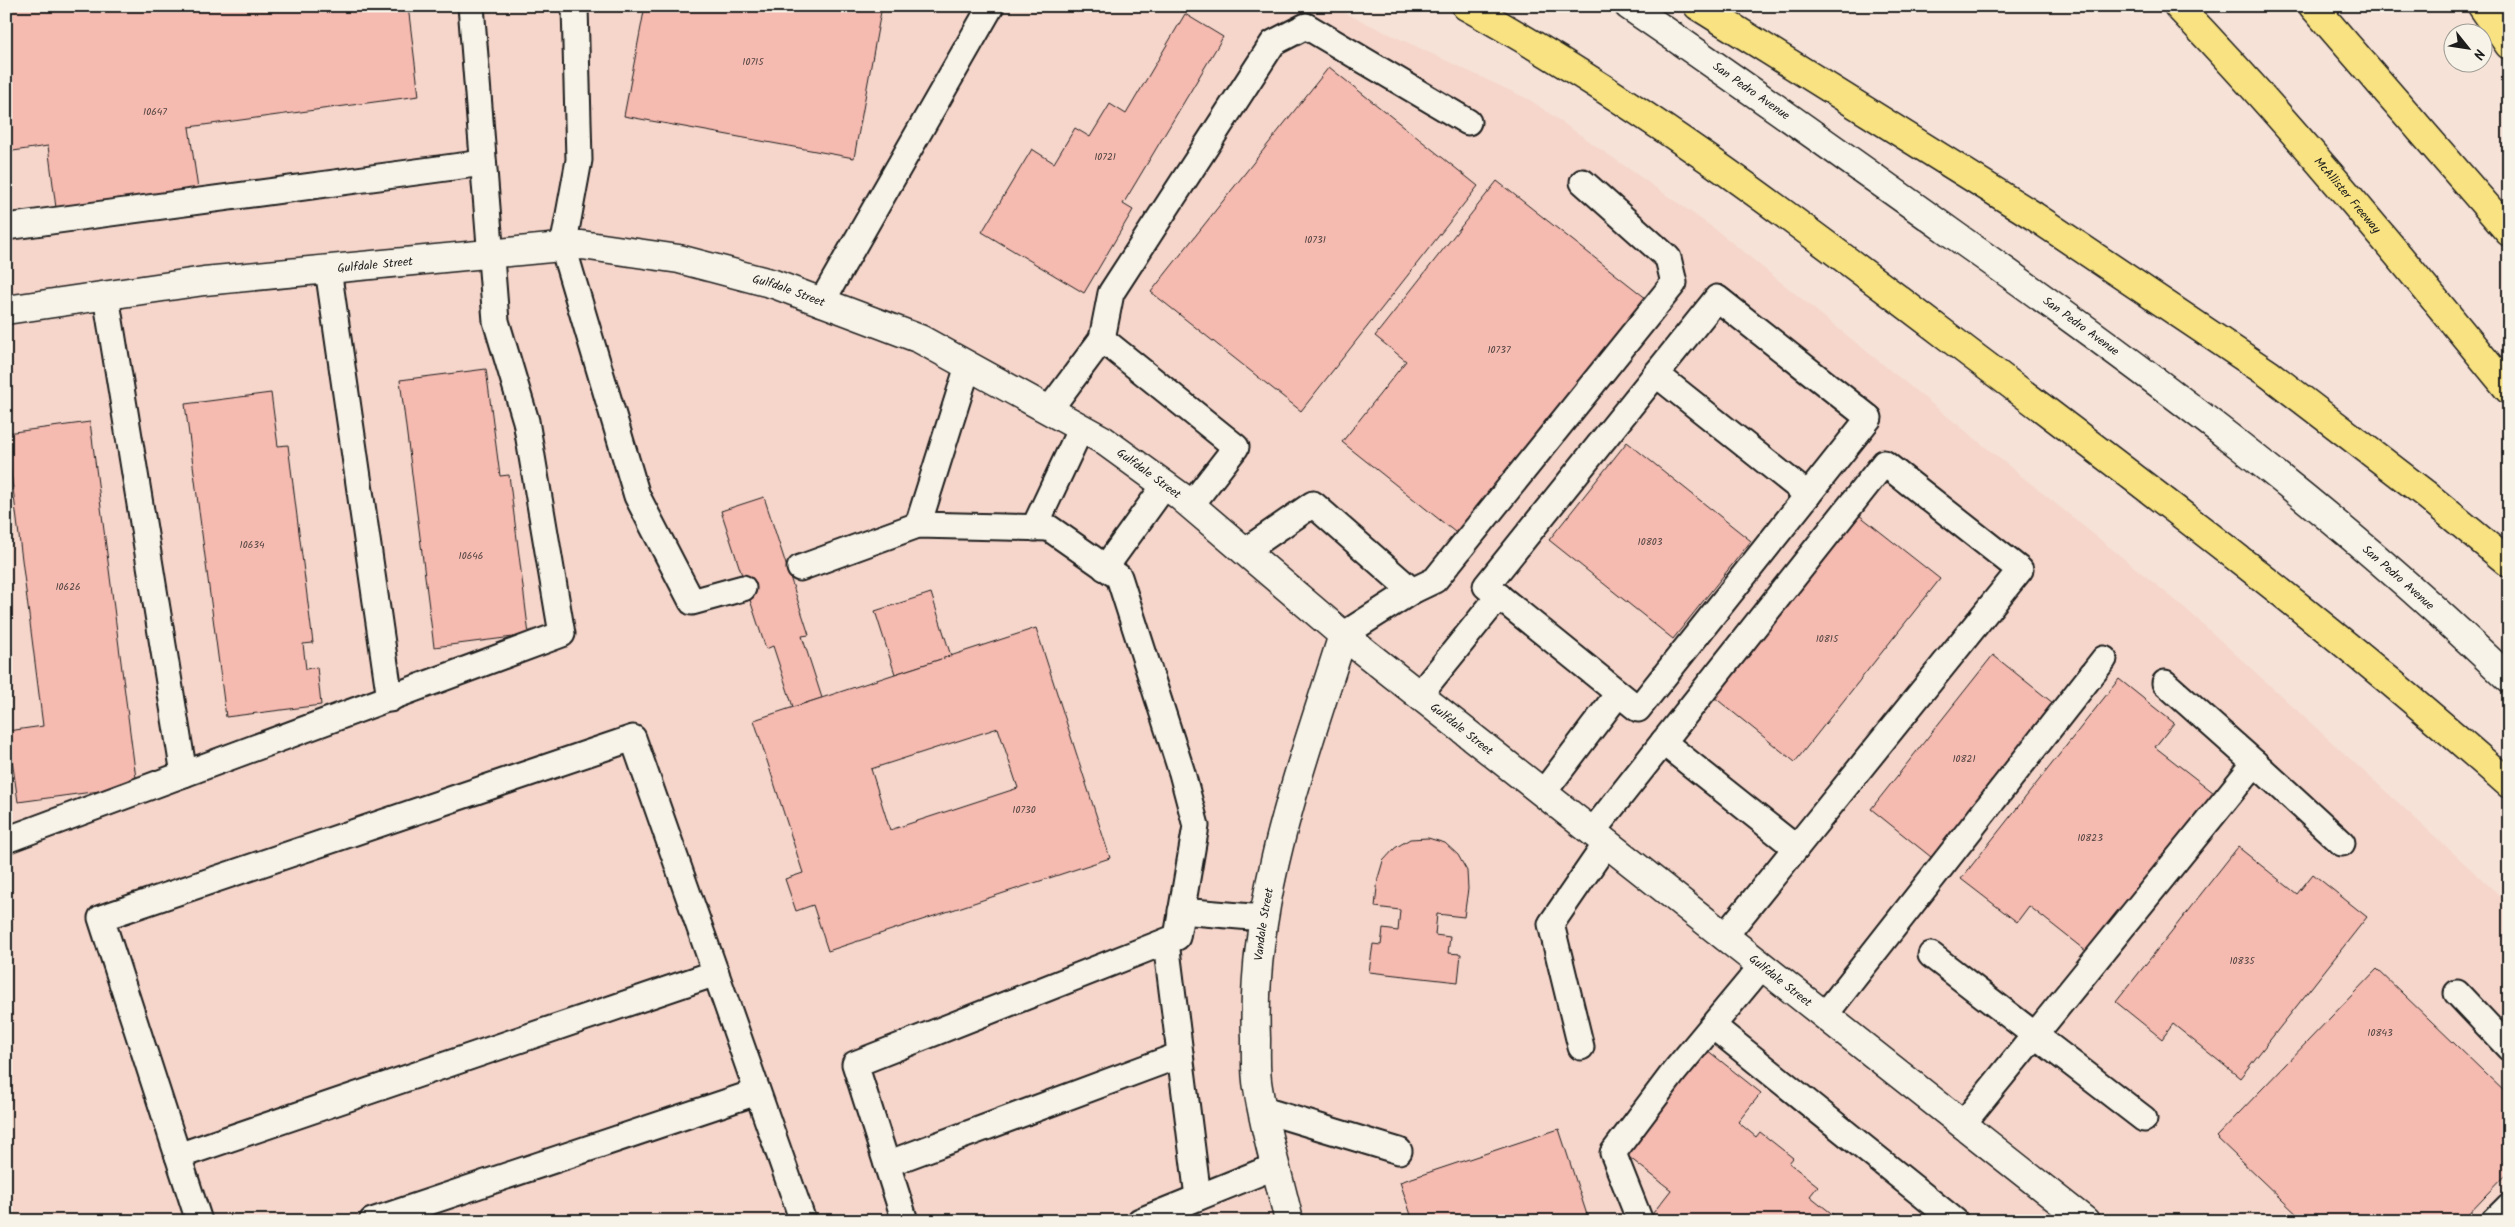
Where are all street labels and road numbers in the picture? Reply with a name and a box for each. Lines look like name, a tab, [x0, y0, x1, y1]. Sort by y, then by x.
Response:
street label: San Pedro Avenue	[1709, 57, 1794, 125]
street label: McAllister Freeway	[2309, 153, 2385, 238]
street label: Gulfdale Street	[336, 252, 414, 278]
street label: Gulfdale Street	[750, 270, 828, 312]
street label: San Pedro Avenue	[2039, 292, 2124, 361]
street label: Gulfdale Street	[1112, 444, 1185, 504]
street label: San Pedro Avenue	[2358, 541, 2439, 615]
street label: Gulfdale Street	[1426, 698, 1497, 760]
street label: Vandale Street	[1249, 886, 1279, 962]
street label: Gulfdale Street	[1745, 950, 1816, 1012]

